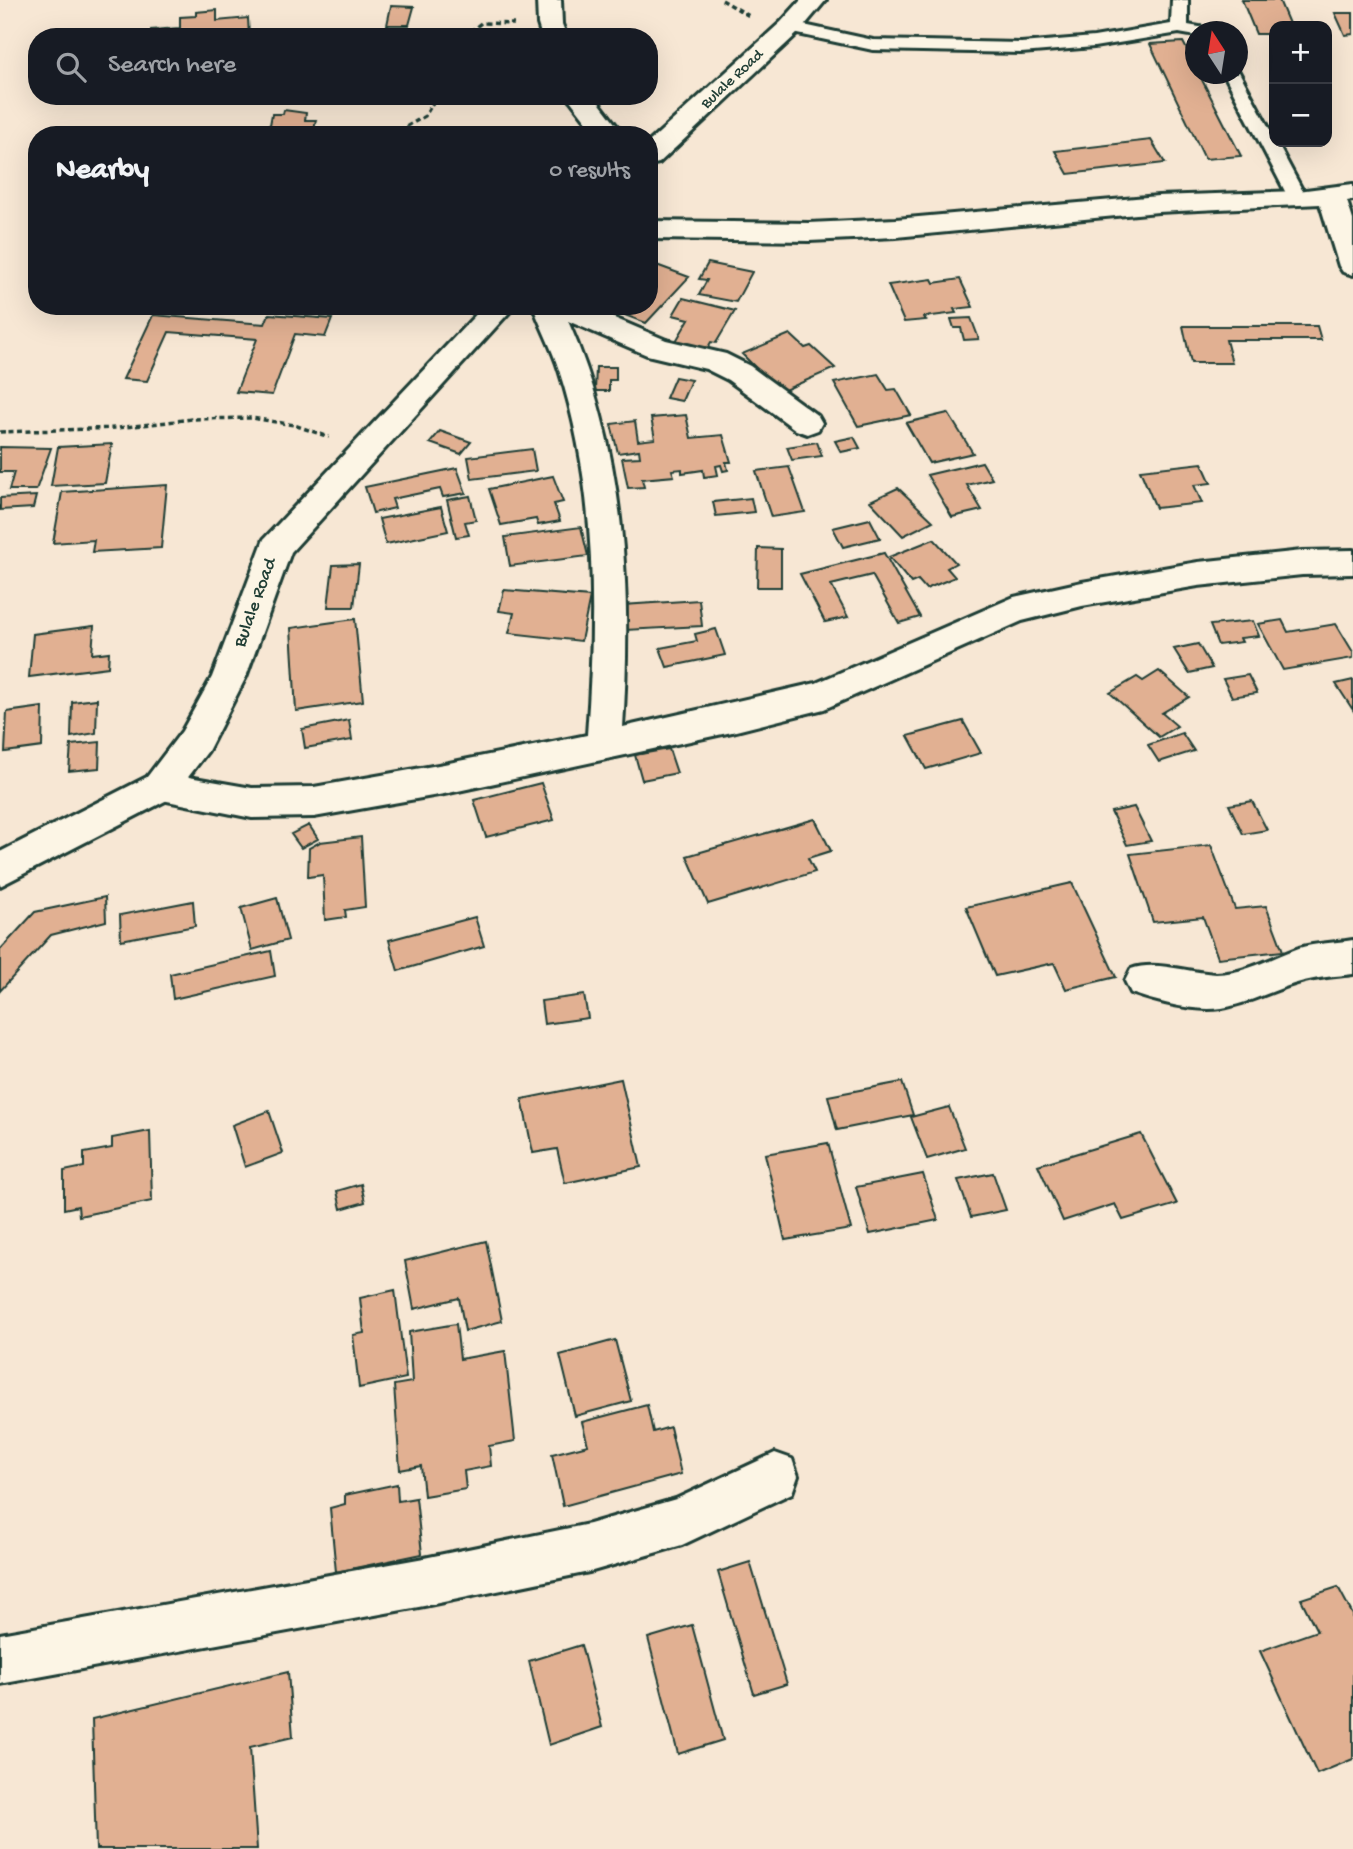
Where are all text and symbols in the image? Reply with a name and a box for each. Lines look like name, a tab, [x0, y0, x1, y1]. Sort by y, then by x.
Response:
north arrow	[1185, 21, 1248, 84]
map controls	[1269, 21, 1332, 147]
button: +	[1269, 21, 1332, 84]
search box	[28, 28, 658, 105]
street label: Bulale Road	[697, 45, 769, 114]
icon: search	[52, 48, 90, 86]
text: Search here	[108, 51, 236, 82]
button: −	[1269, 84, 1332, 147]
text: Nearby	[56, 154, 149, 189]
text: 0 results	[549, 158, 630, 185]
street label: Bulale Road	[229, 553, 283, 652]

